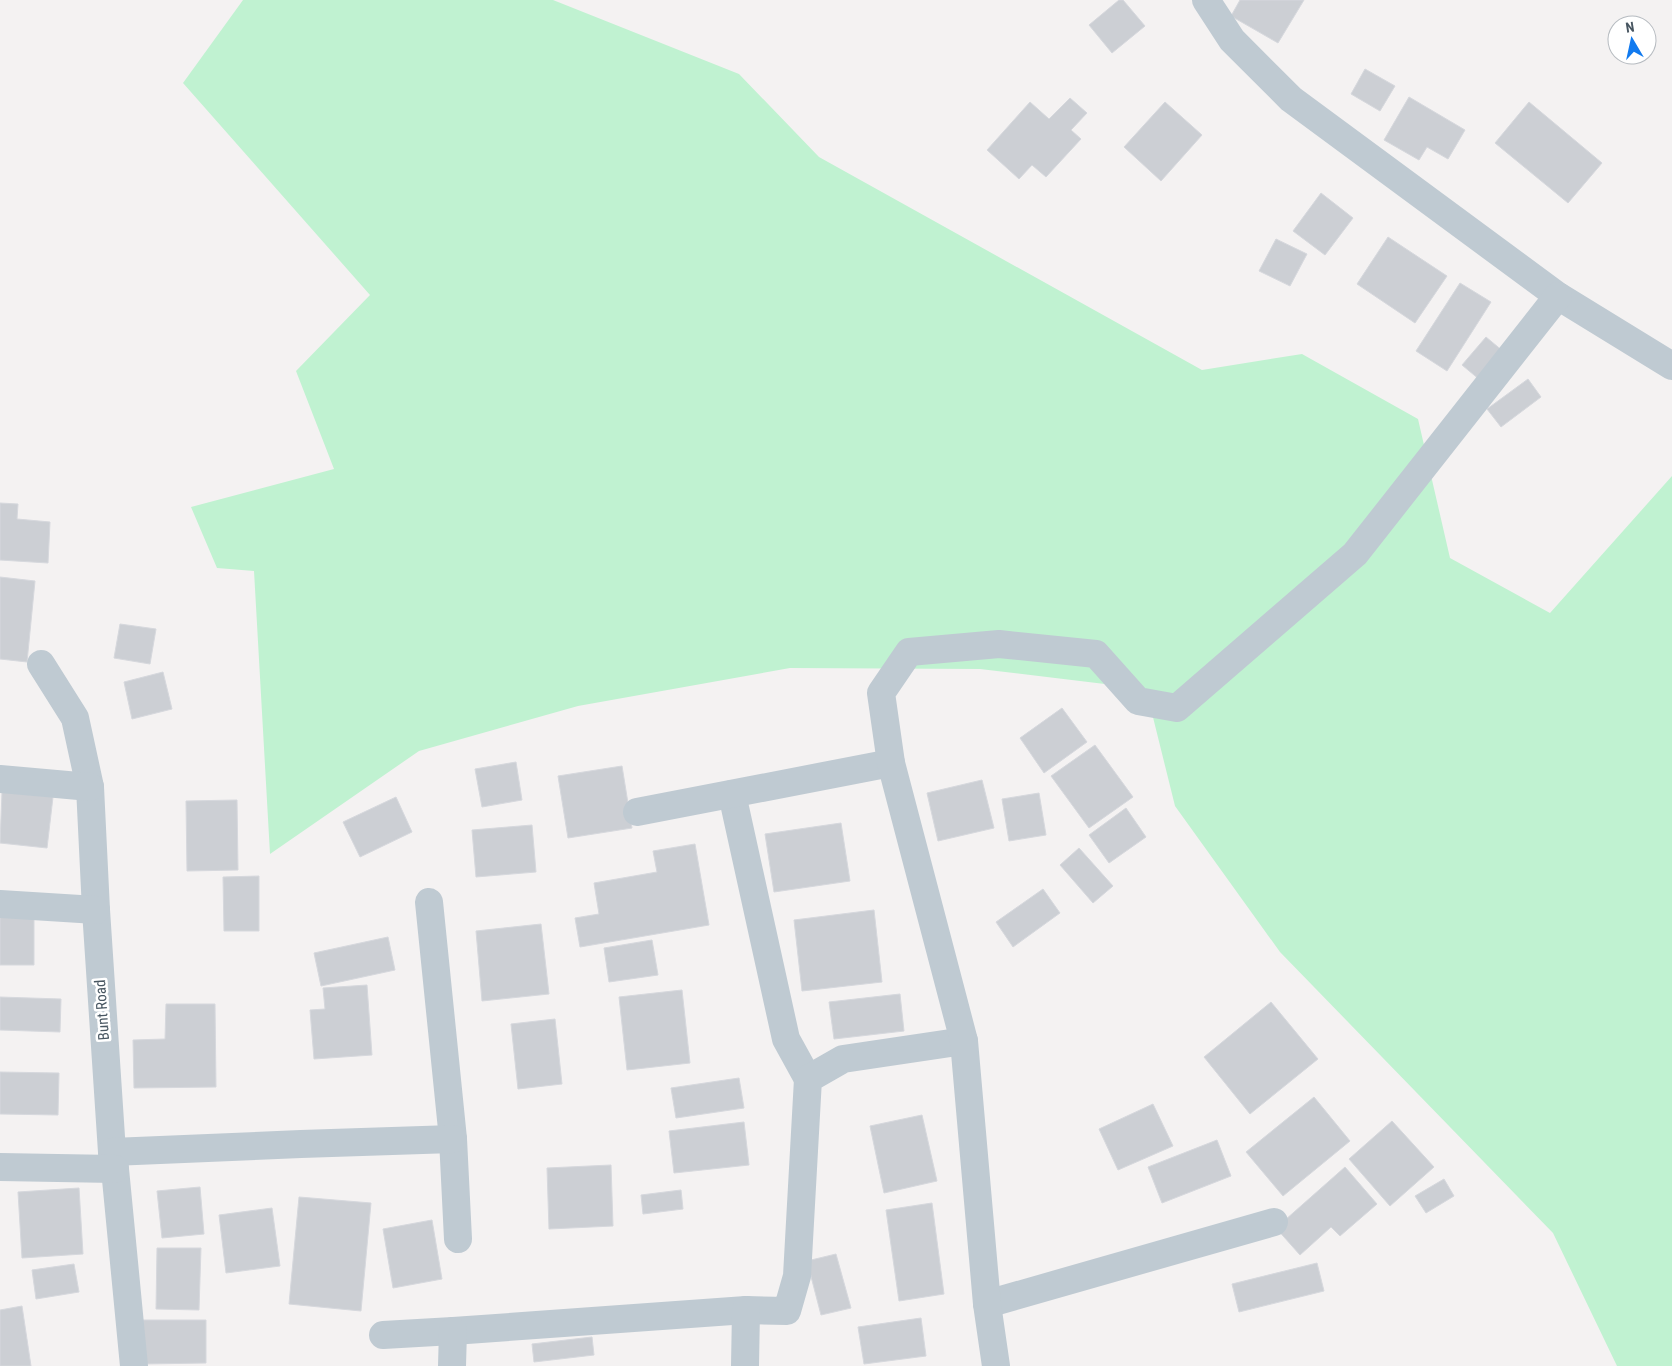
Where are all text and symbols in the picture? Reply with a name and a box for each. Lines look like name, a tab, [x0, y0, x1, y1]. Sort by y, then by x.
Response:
north arrow	[1607, 15, 1657, 65]
text: N	[1624, 19, 1635, 36]
street label: Bunt Road	[91, 979, 113, 1041]

